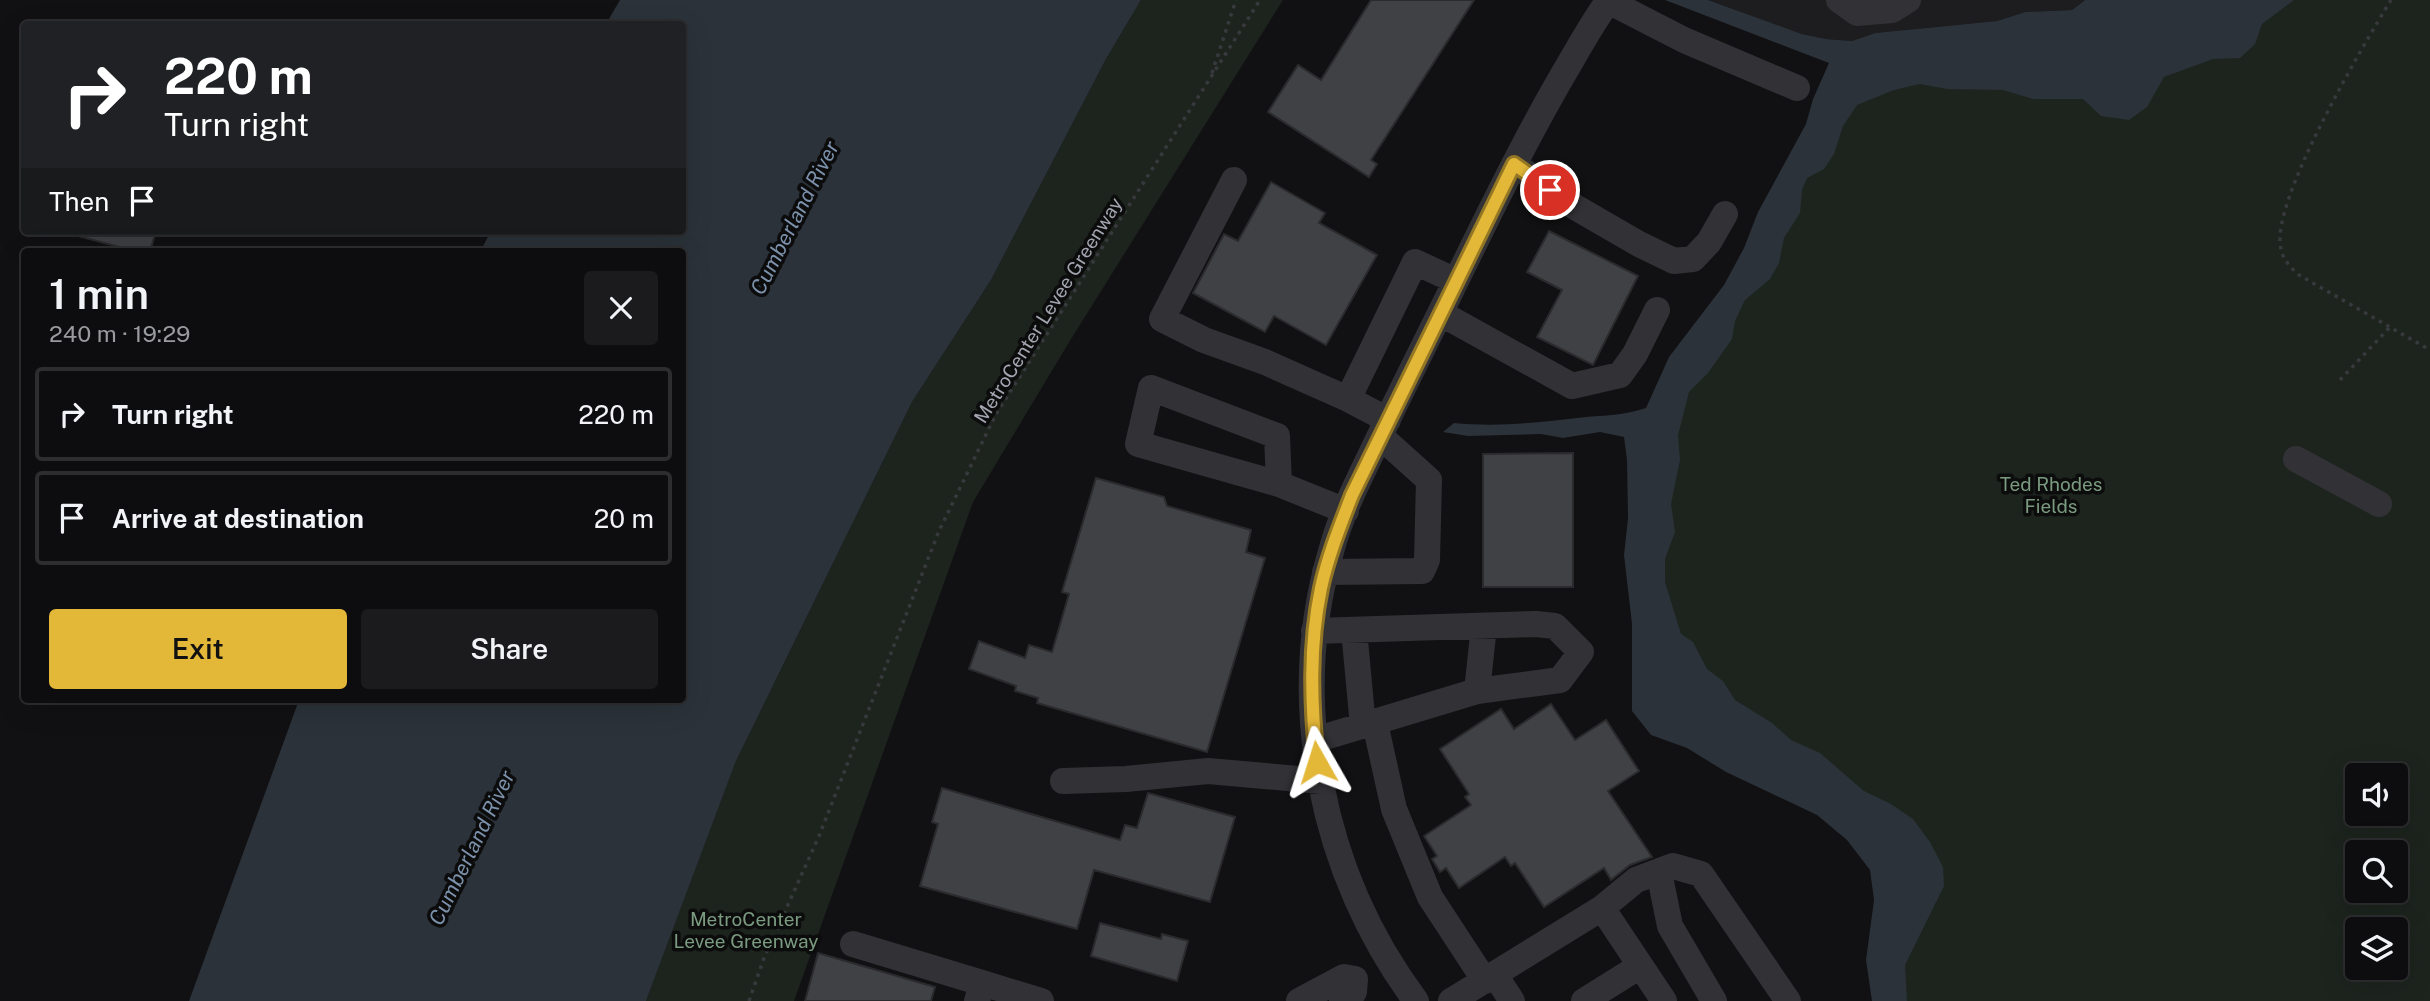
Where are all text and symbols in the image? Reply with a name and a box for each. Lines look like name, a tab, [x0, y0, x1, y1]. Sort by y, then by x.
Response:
text: 220 m	[164, 47, 313, 105]
icon: right	[49, 49, 140, 140]
text: Turn right	[164, 106, 309, 143]
water label: Cumberland River	[745, 136, 845, 299]
pin	[1520, 160, 1580, 220]
icon: arrive	[1531, 171, 1569, 209]
icon: arrive	[123, 182, 161, 220]
text: Then	[49, 186, 109, 217]
street label: MetroCenter Levee Greenway	[969, 193, 1127, 427]
text: 1 min	[49, 269, 149, 318]
button: close	[584, 271, 658, 345]
text: 240 m · 19:29	[49, 320, 190, 347]
icon: right	[53, 395, 91, 433]
text: Turn right	[112, 399, 234, 430]
text: 220 m	[578, 399, 654, 430]
park label: Ted Rhodes Fields	[2000, 473, 2102, 517]
icon: arrive	[53, 499, 91, 537]
text: Arrive at destination	[112, 503, 364, 534]
text: 20 m	[594, 503, 654, 534]
button: Exit	[49, 609, 347, 689]
button: Share	[361, 609, 658, 689]
position arrow	[1280, 725, 1354, 799]
map controls	[2345, 763, 2408, 980]
button: sound	[2345, 763, 2408, 826]
water label: Cumberland River	[423, 765, 520, 929]
button: search	[2345, 840, 2408, 903]
park label: MetroCenter Levee Greenway	[674, 908, 818, 952]
button: layers	[2345, 917, 2408, 980]

